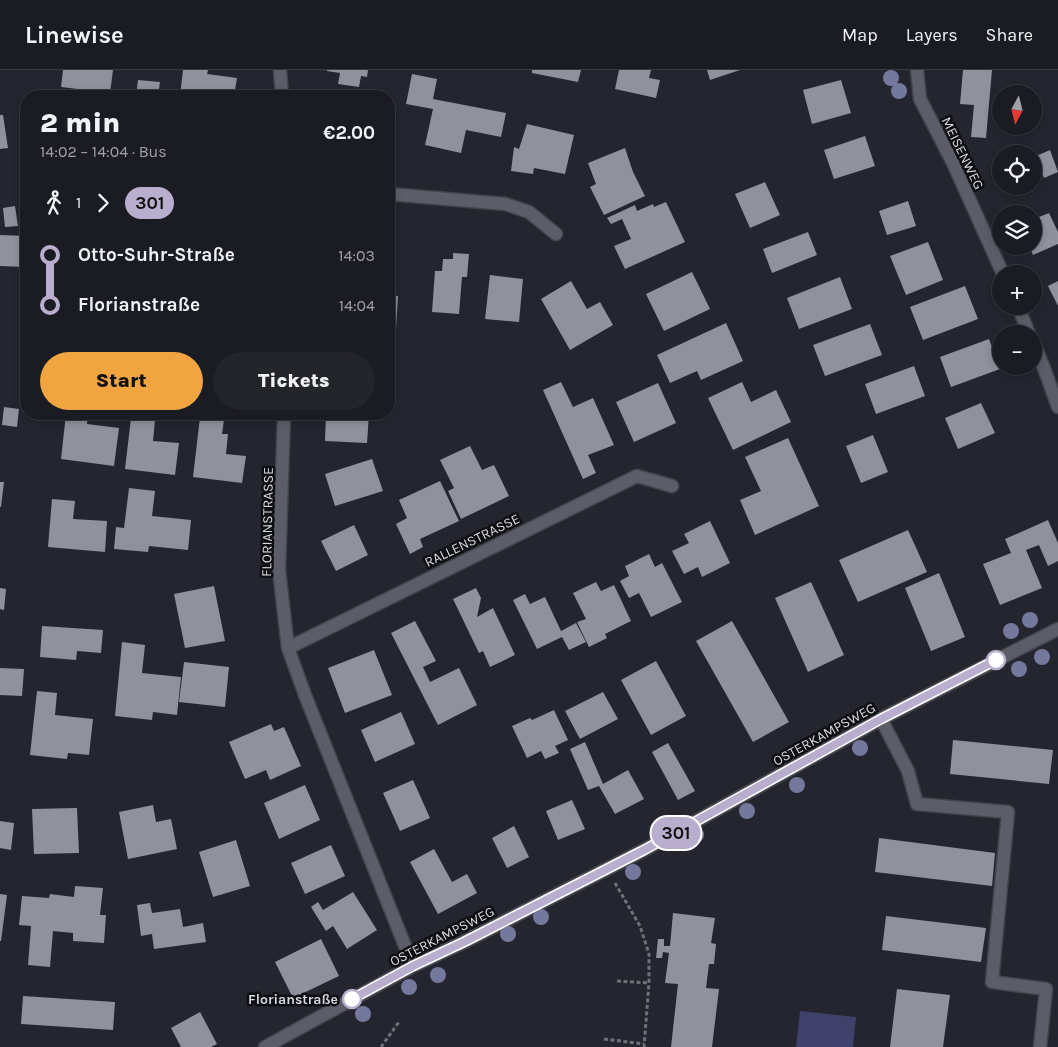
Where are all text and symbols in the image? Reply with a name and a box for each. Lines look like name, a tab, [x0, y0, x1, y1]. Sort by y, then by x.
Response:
text: Linewise	[25, 21, 124, 49]
text: Map	[842, 24, 878, 46]
text: Layers	[906, 24, 958, 46]
text: Share	[986, 24, 1033, 46]
north arrow	[992, 85, 1042, 135]
map controls	[992, 85, 1042, 375]
text: 2 min	[40, 106, 120, 139]
street label: MEISENWEG	[938, 114, 987, 192]
text: €2.00	[323, 122, 375, 144]
text: 14:02 – 14:04 · Bus	[40, 142, 167, 161]
button: locate	[992, 145, 1042, 195]
icon: walk	[40, 189, 68, 217]
icon: forward	[89, 189, 117, 217]
text: 301	[135, 192, 164, 214]
text: 1	[76, 193, 81, 212]
button: layers	[992, 205, 1042, 255]
text: Otto-Suhr-Straße	[78, 244, 235, 266]
text: 14:03	[338, 246, 375, 265]
button: +	[992, 265, 1042, 315]
text: Florianstraße	[78, 294, 200, 316]
text: 14:04	[339, 296, 375, 315]
button: −	[992, 325, 1042, 375]
button: Start	[40, 352, 203, 410]
button: Tickets	[213, 352, 375, 410]
street label: FLORIANSTRASSE	[258, 467, 277, 577]
street label: RALLENSTRASSE	[422, 510, 523, 571]
unlabelled marker	[986, 650, 1006, 670]
street label: OSTERKAMPSWEG	[770, 699, 879, 770]
line badge: 301	[647, 817, 705, 849]
text: 301	[662, 822, 691, 844]
street label: OSTERKAMPSWEG	[387, 903, 497, 970]
marker: Florianstraße	[342, 989, 362, 1009]
place label: Florianstraße	[248, 991, 338, 1008]

